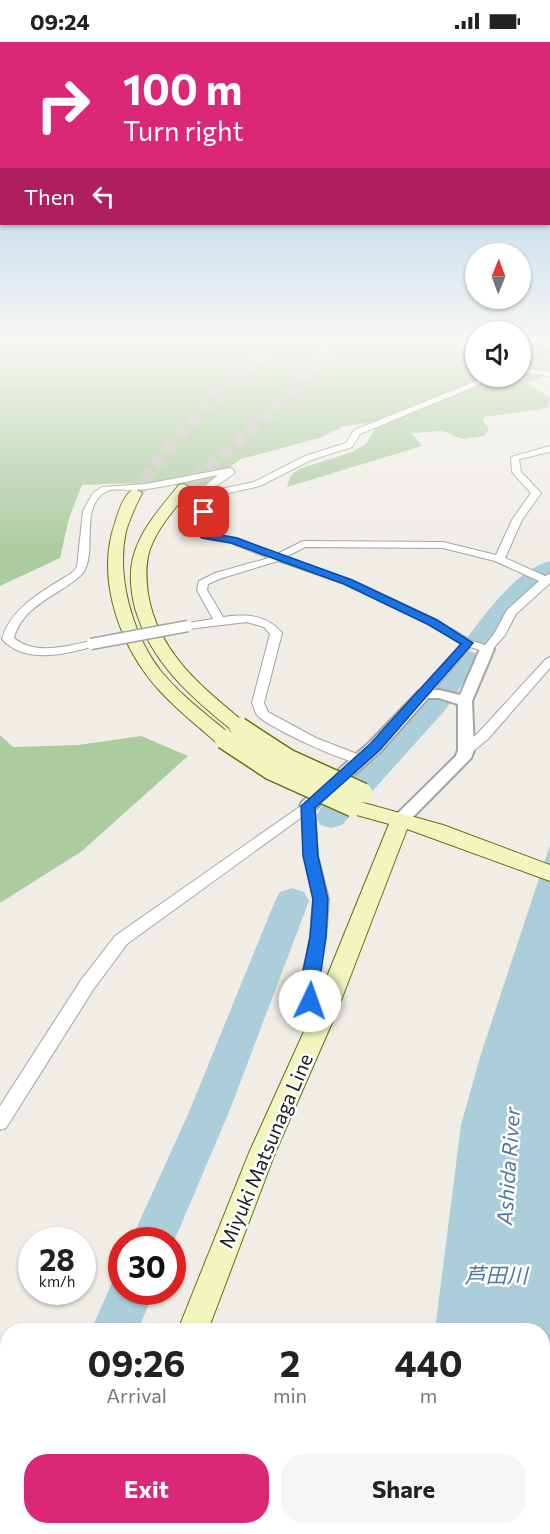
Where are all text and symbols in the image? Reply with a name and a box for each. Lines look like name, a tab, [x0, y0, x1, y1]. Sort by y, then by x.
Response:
text: 09:24	[30, 8, 90, 35]
text: 100 m	[123, 62, 243, 114]
icon: right	[24, 66, 102, 144]
text: Turn right	[123, 114, 243, 147]
icon: left	[87, 180, 120, 213]
text: Then	[24, 183, 75, 210]
north arrow	[465, 243, 531, 309]
map controls	[465, 243, 531, 387]
button: sound	[465, 321, 531, 387]
pin	[178, 486, 229, 537]
icon: arrive	[187, 495, 220, 528]
position arrow	[278, 969, 342, 1033]
street label: Miyuki Matsunaga Line	[213, 1050, 317, 1251]
water label: Ashida River	[491, 1105, 524, 1227]
speed limit sign: 30	[108, 1227, 186, 1305]
text: 28	[39, 1240, 75, 1277]
water label: 芦田川	[465, 1262, 529, 1287]
text: km/h	[39, 1272, 75, 1290]
text: 09:26	[87, 1340, 186, 1384]
text: 2	[280, 1340, 300, 1384]
text: 440	[394, 1340, 463, 1384]
text: Arrival	[106, 1383, 167, 1407]
text: min	[273, 1383, 307, 1407]
text: m	[420, 1383, 437, 1407]
button: Exit	[24, 1454, 269, 1523]
button: Share	[281, 1454, 526, 1523]

